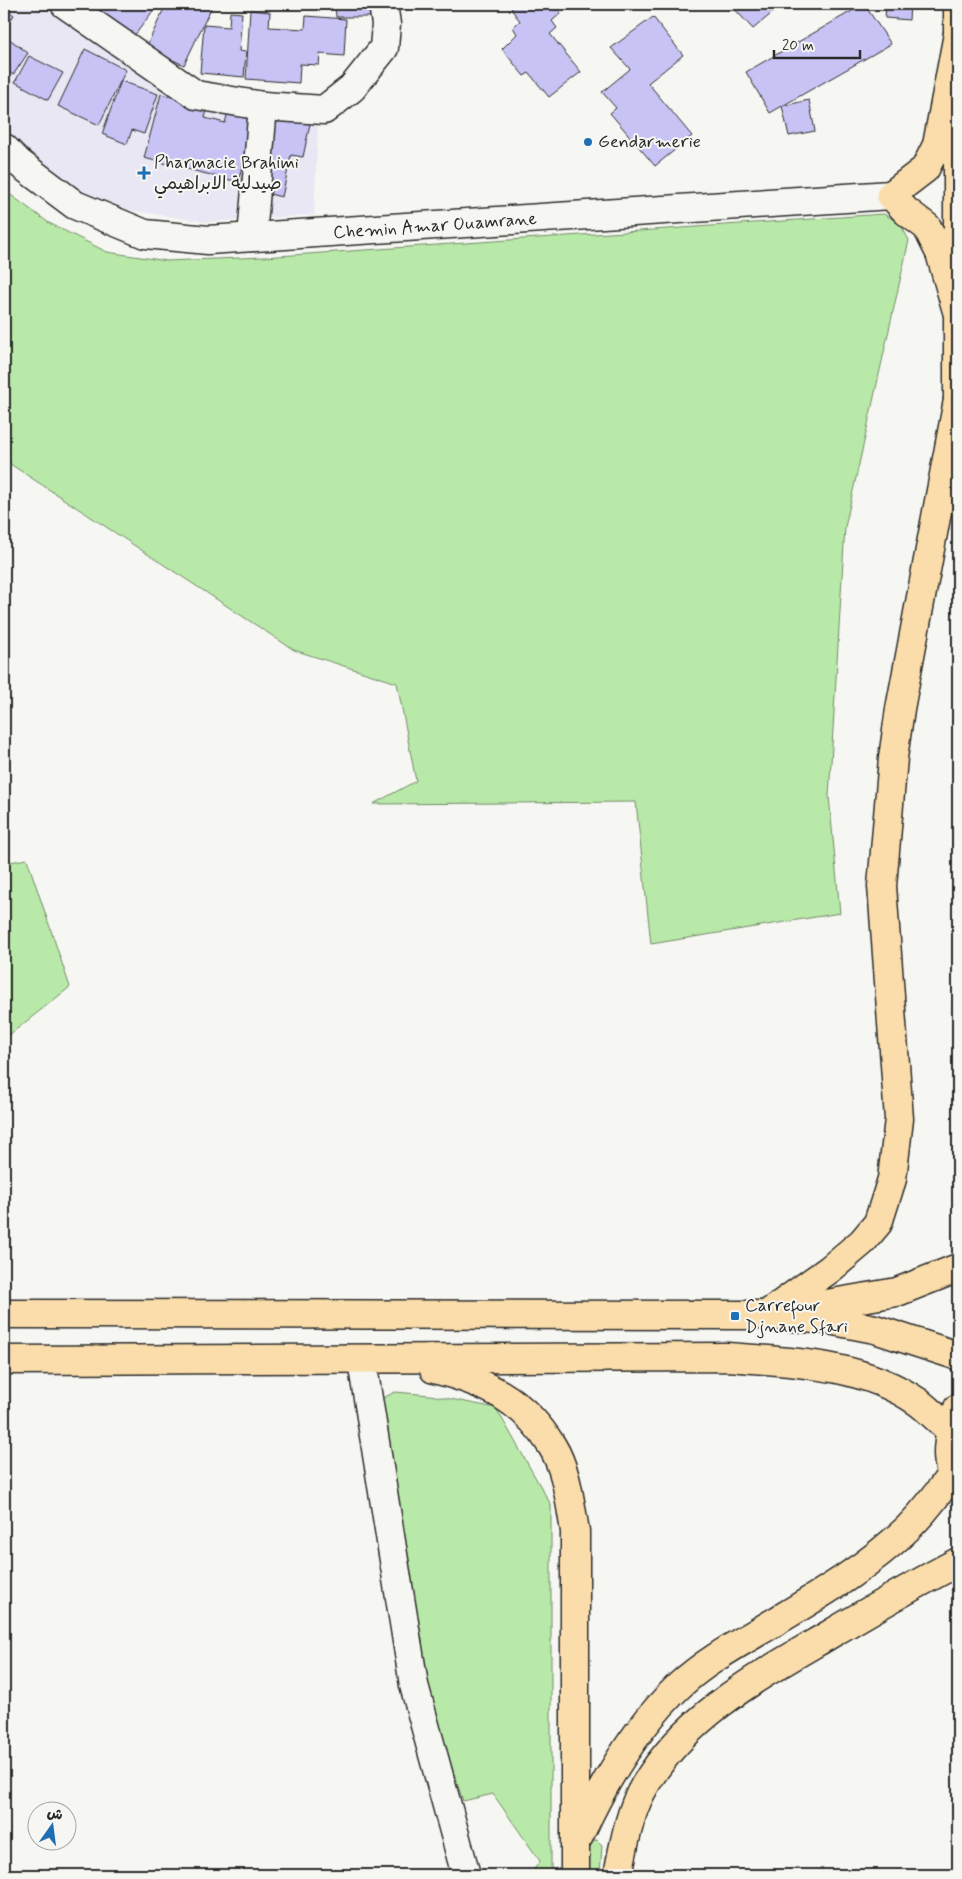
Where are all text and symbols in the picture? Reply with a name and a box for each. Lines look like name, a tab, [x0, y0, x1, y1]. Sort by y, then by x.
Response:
scale bar	[774, 28, 861, 60]
text: 20 m	[782, 36, 814, 56]
place label: Gendarmerie	[598, 130, 701, 154]
marker: Gendarmerie	[582, 136, 594, 148]
place label: Pharmacie Brahimi صيدلية الابراهيمي	[154, 151, 299, 199]
marker: Pharmacie Brahimi صيدلية الابراهيمي	[138, 167, 150, 179]
street label: Chemin Amar Ouamrane	[332, 207, 538, 245]
place label: Carrefour Djnane Sfari	[745, 1294, 848, 1339]
marker: Carrefour Djnane Sfari	[729, 1310, 741, 1322]
north arrow	[28, 1802, 78, 1852]
text: ش	[45, 1804, 65, 1825]

